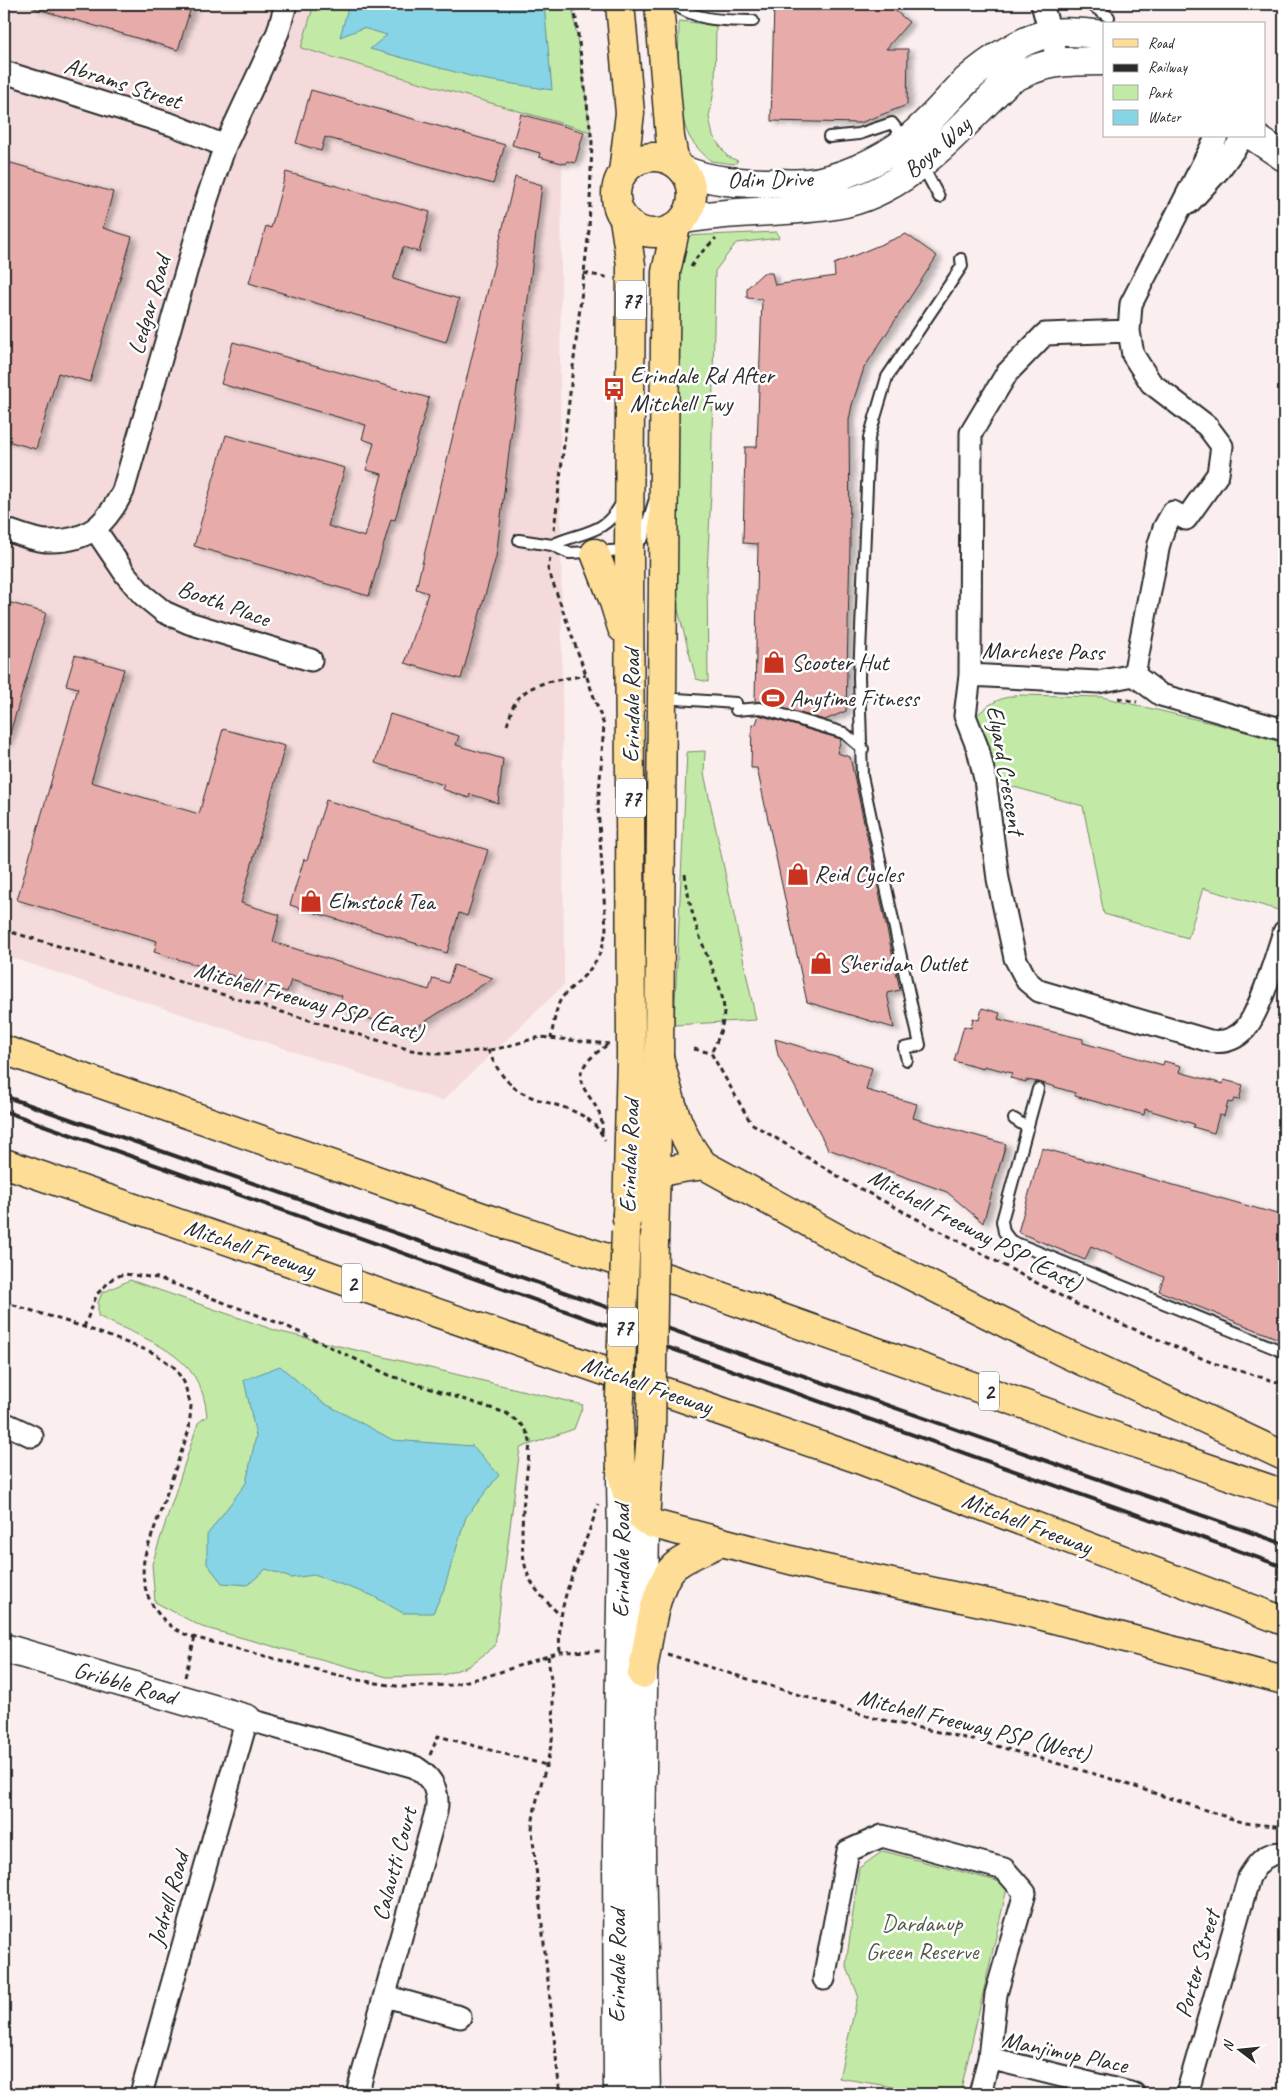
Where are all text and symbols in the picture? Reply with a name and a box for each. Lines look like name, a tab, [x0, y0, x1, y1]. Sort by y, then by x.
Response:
legend	[1103, 22, 1266, 138]
text: Road	[1148, 34, 1175, 53]
street label: Abrams Street	[61, 50, 187, 117]
text: Railway	[1148, 58, 1189, 77]
text: Park	[1148, 84, 1173, 103]
street label: Boya Way	[897, 108, 978, 184]
text: Water	[1148, 108, 1182, 127]
street label: Odin Drive	[727, 163, 815, 195]
street label: Ledgar Road	[121, 249, 178, 358]
road number: 77	[616, 280, 646, 320]
place label: Erindale Rd After Mitchell Fwy	[630, 360, 776, 418]
bus stop icon: Erindale Rd After Mitchell Fwy	[601, 376, 627, 402]
street label: Booth Place	[174, 573, 276, 634]
street label: Marchese Pass	[982, 635, 1106, 667]
street label: Erindale Road	[616, 646, 646, 763]
place label: Scooter Hut	[791, 647, 890, 677]
shop icon: Scooter Hut	[761, 649, 787, 675]
place label: Anytime Fitness	[790, 683, 920, 713]
sports icon: Anytime Fitness	[760, 685, 786, 711]
street label: Elyard Crescent	[980, 703, 1033, 840]
road number: 77	[616, 778, 646, 818]
place label: Reid Cycles	[814, 859, 905, 889]
shop icon: Reid Cycles	[785, 861, 811, 887]
place label: Elmstock Tea	[328, 886, 436, 916]
shop icon: Elmstock Tea	[298, 888, 324, 914]
place label: Sheridan Outlet	[838, 948, 969, 978]
shop icon: Sheridan Outlet	[808, 950, 834, 976]
street label: Mitchell Freeway PSP (East)	[191, 954, 428, 1048]
street label: Erindale Road	[612, 1095, 646, 1213]
street label: Mitchell Freeway PSP (East)	[864, 1161, 1087, 1299]
street label: Mitchell Freeway	[181, 1212, 321, 1285]
road number: 2	[342, 1264, 362, 1302]
road number: 77	[608, 1308, 638, 1346]
street label: Mitchell Freeway	[578, 1349, 718, 1422]
road number: 2	[979, 1372, 999, 1410]
street label: Mitchell Freeway	[958, 1485, 1098, 1562]
street label: Erindale Road	[606, 1501, 636, 1618]
street label: Gribble Road	[71, 1654, 183, 1713]
street label: Mitchell Freeway PSP (West)	[855, 1682, 1094, 1769]
street label: Calautti Court	[365, 1802, 424, 1924]
street label: Jodrell Road	[140, 1845, 197, 1950]
street label: Porter Street	[1167, 1904, 1227, 2021]
street label: Erindale Road	[602, 1906, 632, 2023]
park label: Dardanup Green Reserve	[866, 1908, 981, 1966]
street label: Manjimup Place	[999, 2024, 1133, 2080]
north arrow	[1216, 2026, 1266, 2076]
text: N	[1219, 2038, 1238, 2053]

